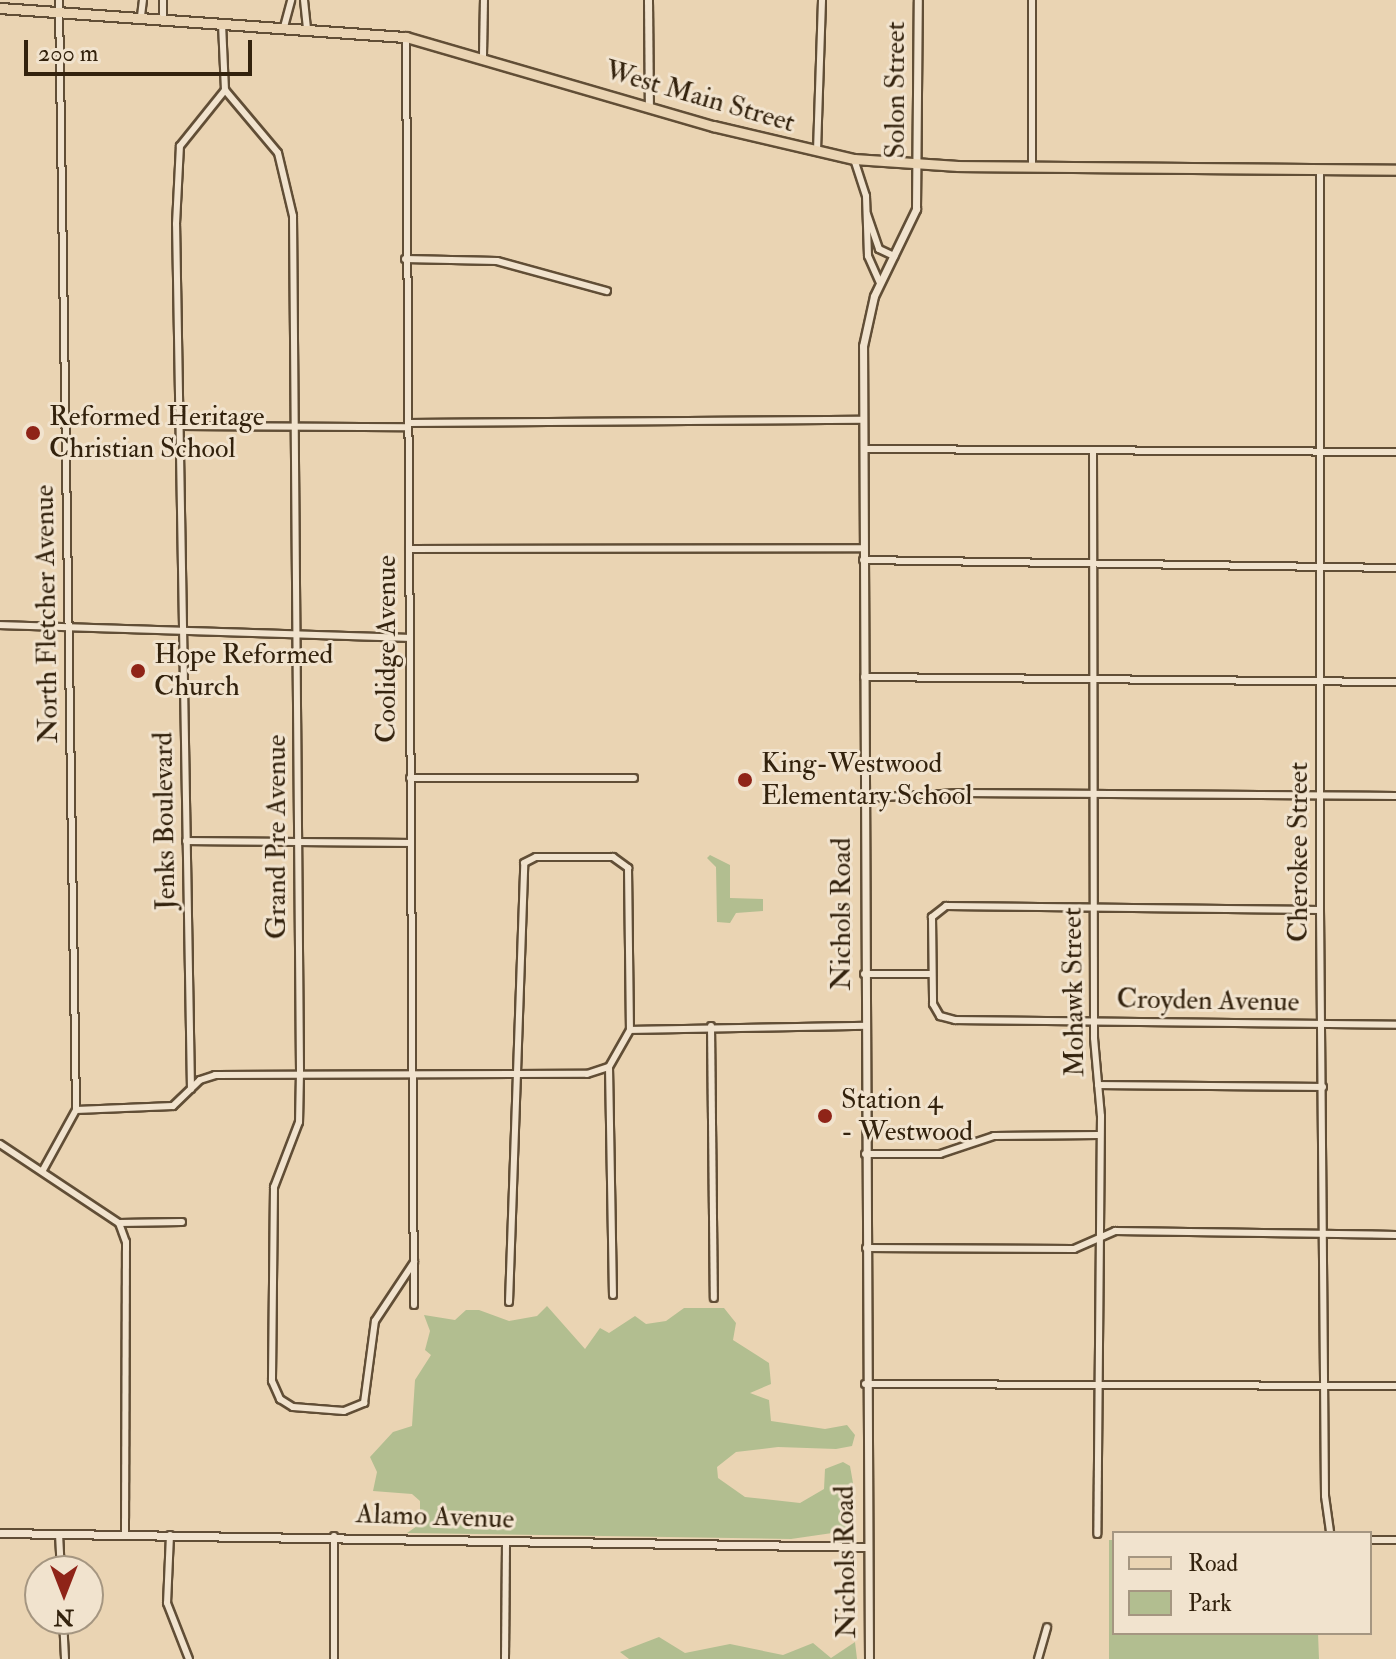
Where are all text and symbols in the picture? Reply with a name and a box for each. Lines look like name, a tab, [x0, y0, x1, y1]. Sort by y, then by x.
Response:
street label: Solon Street	[879, 21, 913, 159]
scale bar	[28, 24, 256, 74]
text: 200 m	[38, 38, 98, 69]
street label: West Main Street	[601, 54, 799, 140]
place label: Reformed Heritage Christian School	[49, 400, 264, 466]
marker: Reformed Heritage Christian School	[24, 424, 42, 442]
street label: North Fletcher Avenue	[28, 485, 66, 743]
street label: Coolidge Avenue	[370, 555, 404, 743]
place label: Hope Reformed Church	[154, 638, 333, 704]
marker: Hope Reformed Church	[129, 662, 147, 680]
street label: Jenks Boulevard	[147, 732, 183, 910]
street label: Grand Pre Avenue	[260, 735, 294, 939]
place label: King-Westwood Elementary School	[761, 747, 972, 813]
street label: Cherokee Street	[1282, 762, 1316, 942]
marker: King-Westwood Elementary School	[736, 771, 754, 789]
street label: Nichols Road	[825, 838, 859, 990]
street label: Mohawk Street	[1056, 907, 1092, 1077]
street label: Croyden Avenue	[1116, 983, 1300, 1019]
place label: Station 4 - Westwood	[841, 1083, 973, 1149]
marker: Station 4 - Westwood	[816, 1107, 834, 1125]
street label: Nichols Road	[828, 1485, 864, 1639]
street label: Alamo Avenue	[355, 1497, 515, 1537]
legend	[1112, 1531, 1372, 1635]
text: Road	[1188, 1548, 1238, 1579]
north arrow	[24, 1555, 104, 1635]
text: Park	[1188, 1588, 1232, 1619]
text: N	[54, 1603, 74, 1631]

